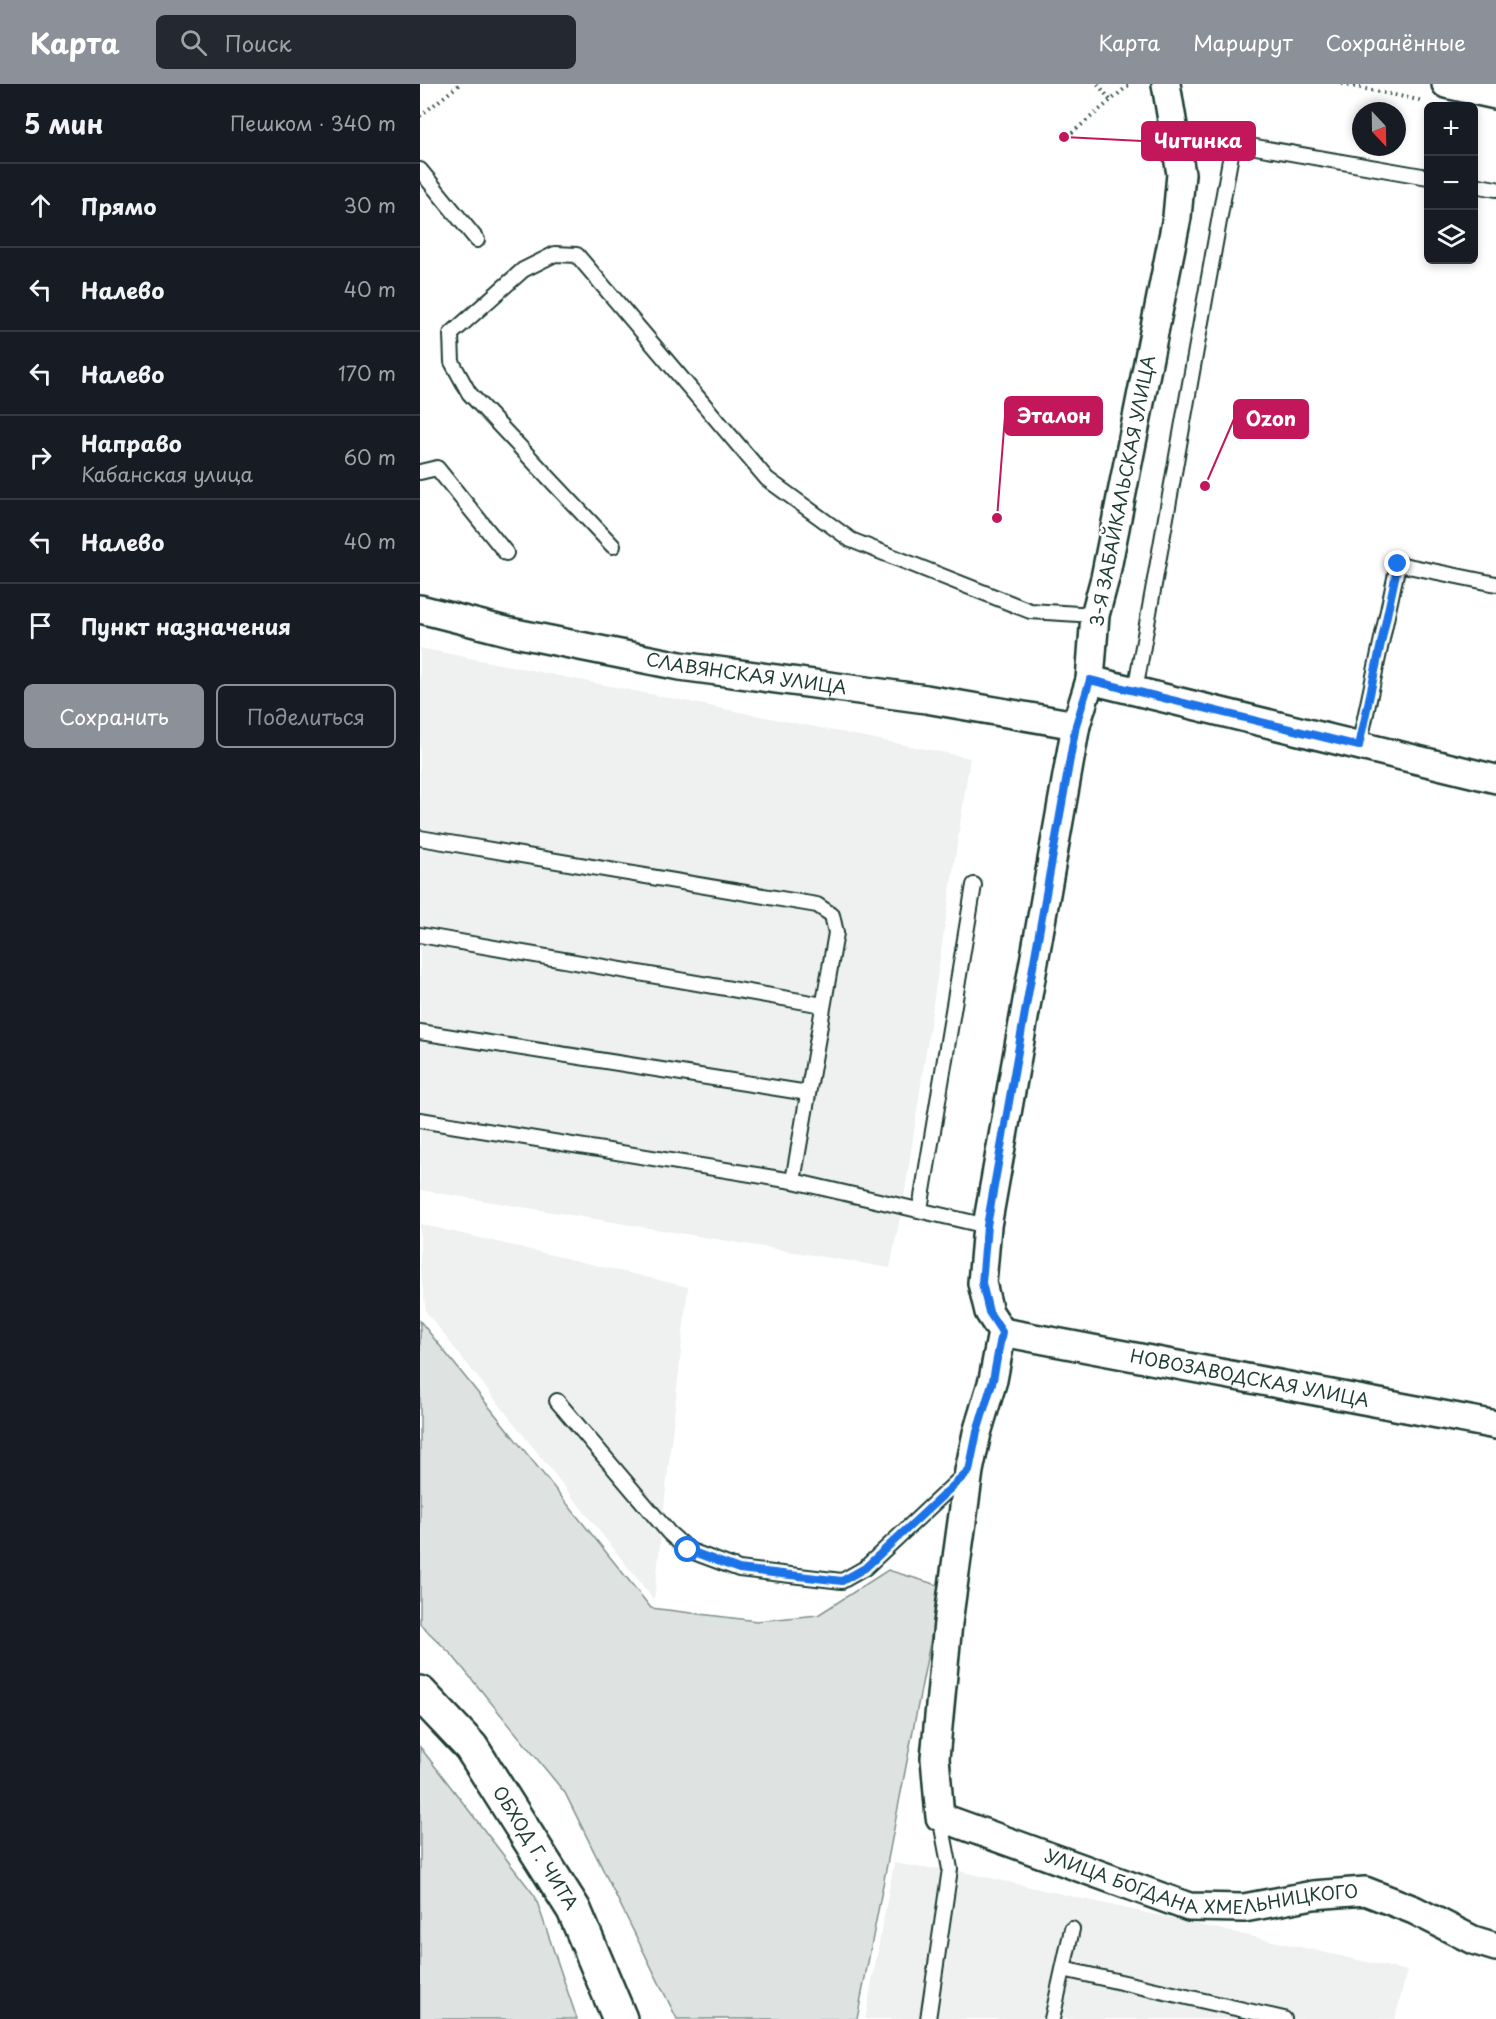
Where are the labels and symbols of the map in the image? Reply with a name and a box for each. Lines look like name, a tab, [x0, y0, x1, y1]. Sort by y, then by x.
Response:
north arrow	[1352, 102, 1406, 156]
callout: Читинка	[1142, 122, 1255, 160]
text: Читинка	[1154, 125, 1243, 155]
street label: 3-Я ЗАБАЙКАЛЬСКАЯ УЛИЦА	[1082, 353, 1161, 629]
callout: Эталон	[1005, 397, 1102, 435]
text: Эталон	[1017, 400, 1091, 430]
callout: Ozon	[1234, 400, 1308, 438]
text: Ozon	[1246, 403, 1296, 433]
route end	[1384, 550, 1410, 576]
street label: СЛАВЯНСКАЯ УЛИЦА	[644, 645, 849, 700]
street label: НОВОЗАВОДСКАЯ УЛИЦА	[1128, 1341, 1372, 1413]
route start	[674, 1536, 700, 1562]
street label: ОБХОД Г. ЧИТА	[487, 1780, 586, 1915]
street label: УЛИЦА БОГДАНА ХМЕЛЬНИЦКОГО	[1041, 1841, 1359, 1920]

